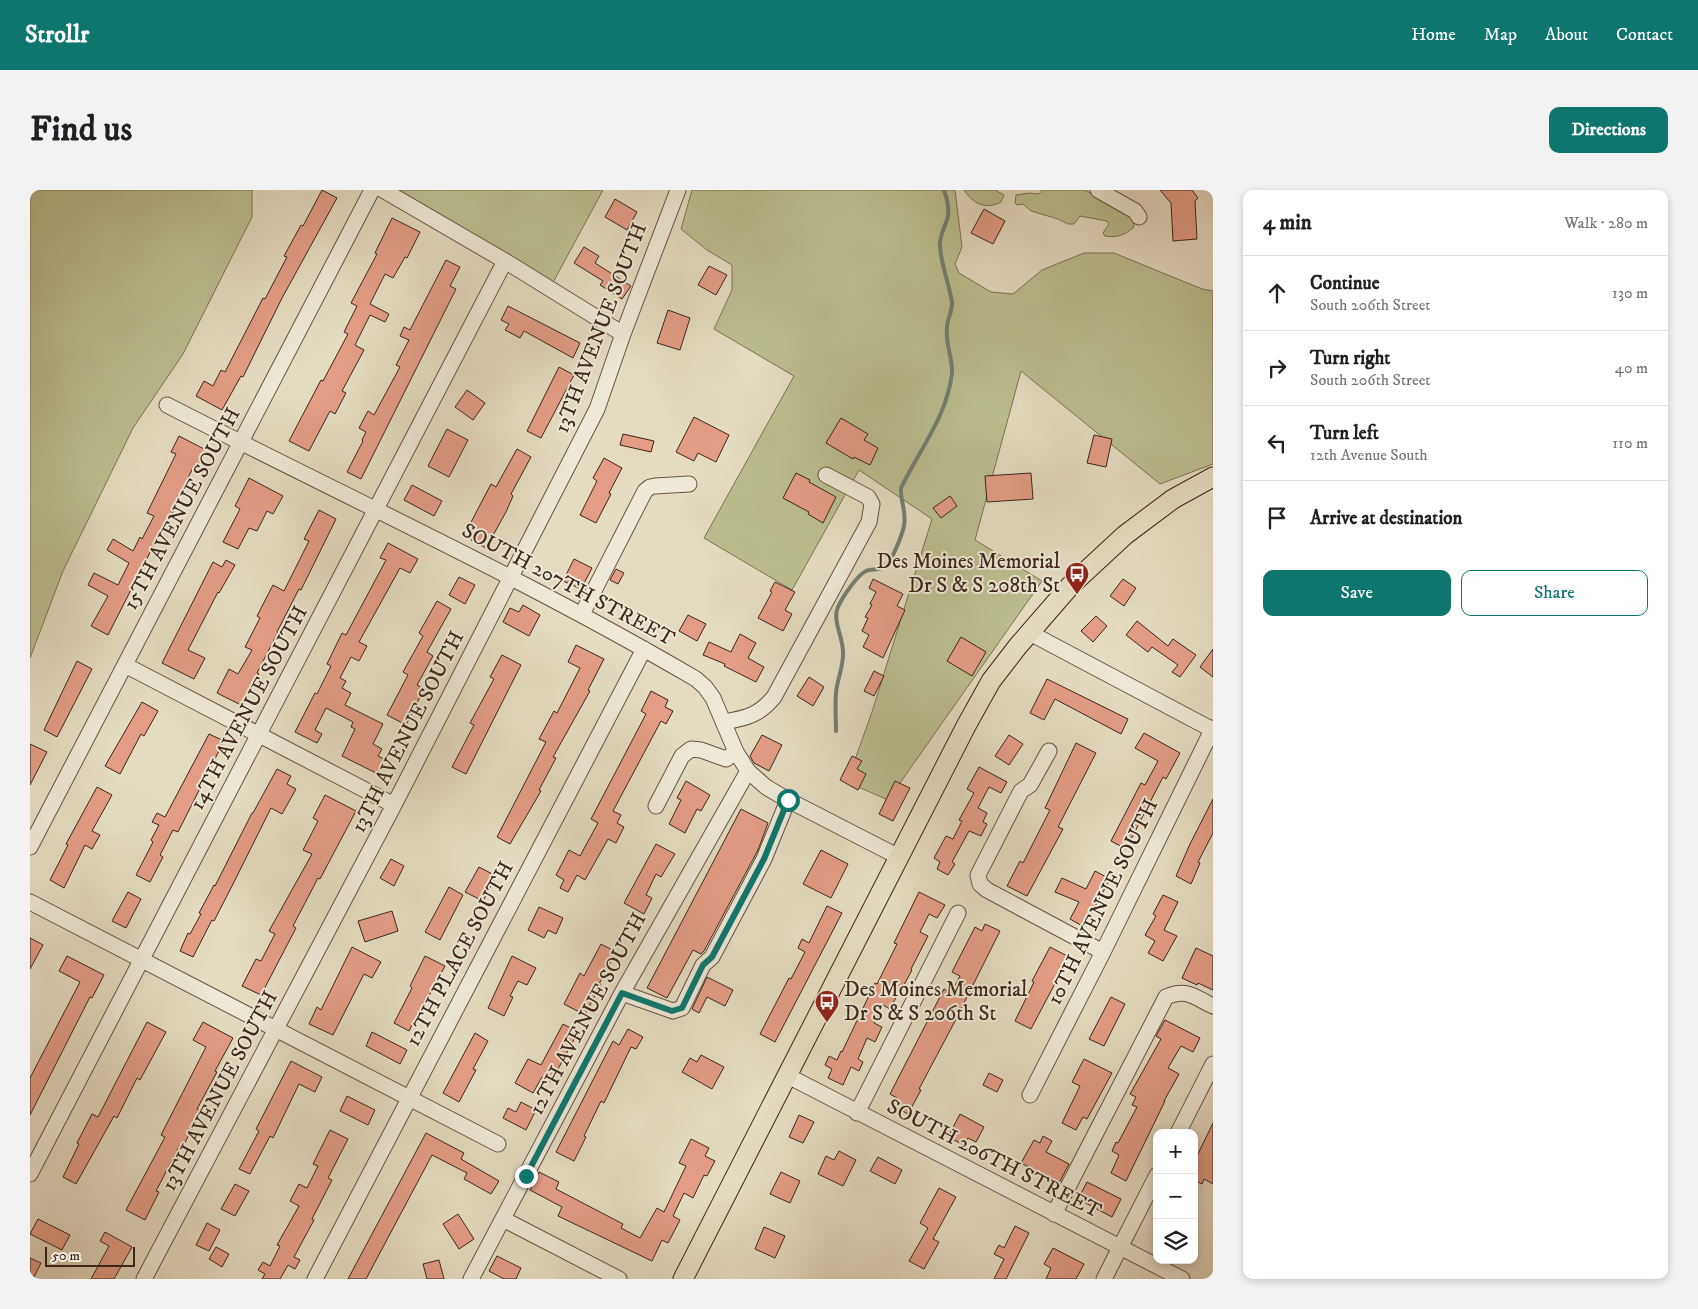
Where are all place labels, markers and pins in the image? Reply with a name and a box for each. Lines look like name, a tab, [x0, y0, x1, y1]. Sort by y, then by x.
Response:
place label: Des Moines Memorial Dr S & S 208th St	[877, 549, 1061, 599]
bus stop icon: Des Moines Memorial Dr S & S 208th St	[1064, 561, 1090, 595]
place label: Des Moines Memorial Dr S & S 206th St	[844, 977, 1028, 1027]
bus stop icon: Des Moines Memorial Dr S & S 206th St	[814, 989, 840, 1023]

